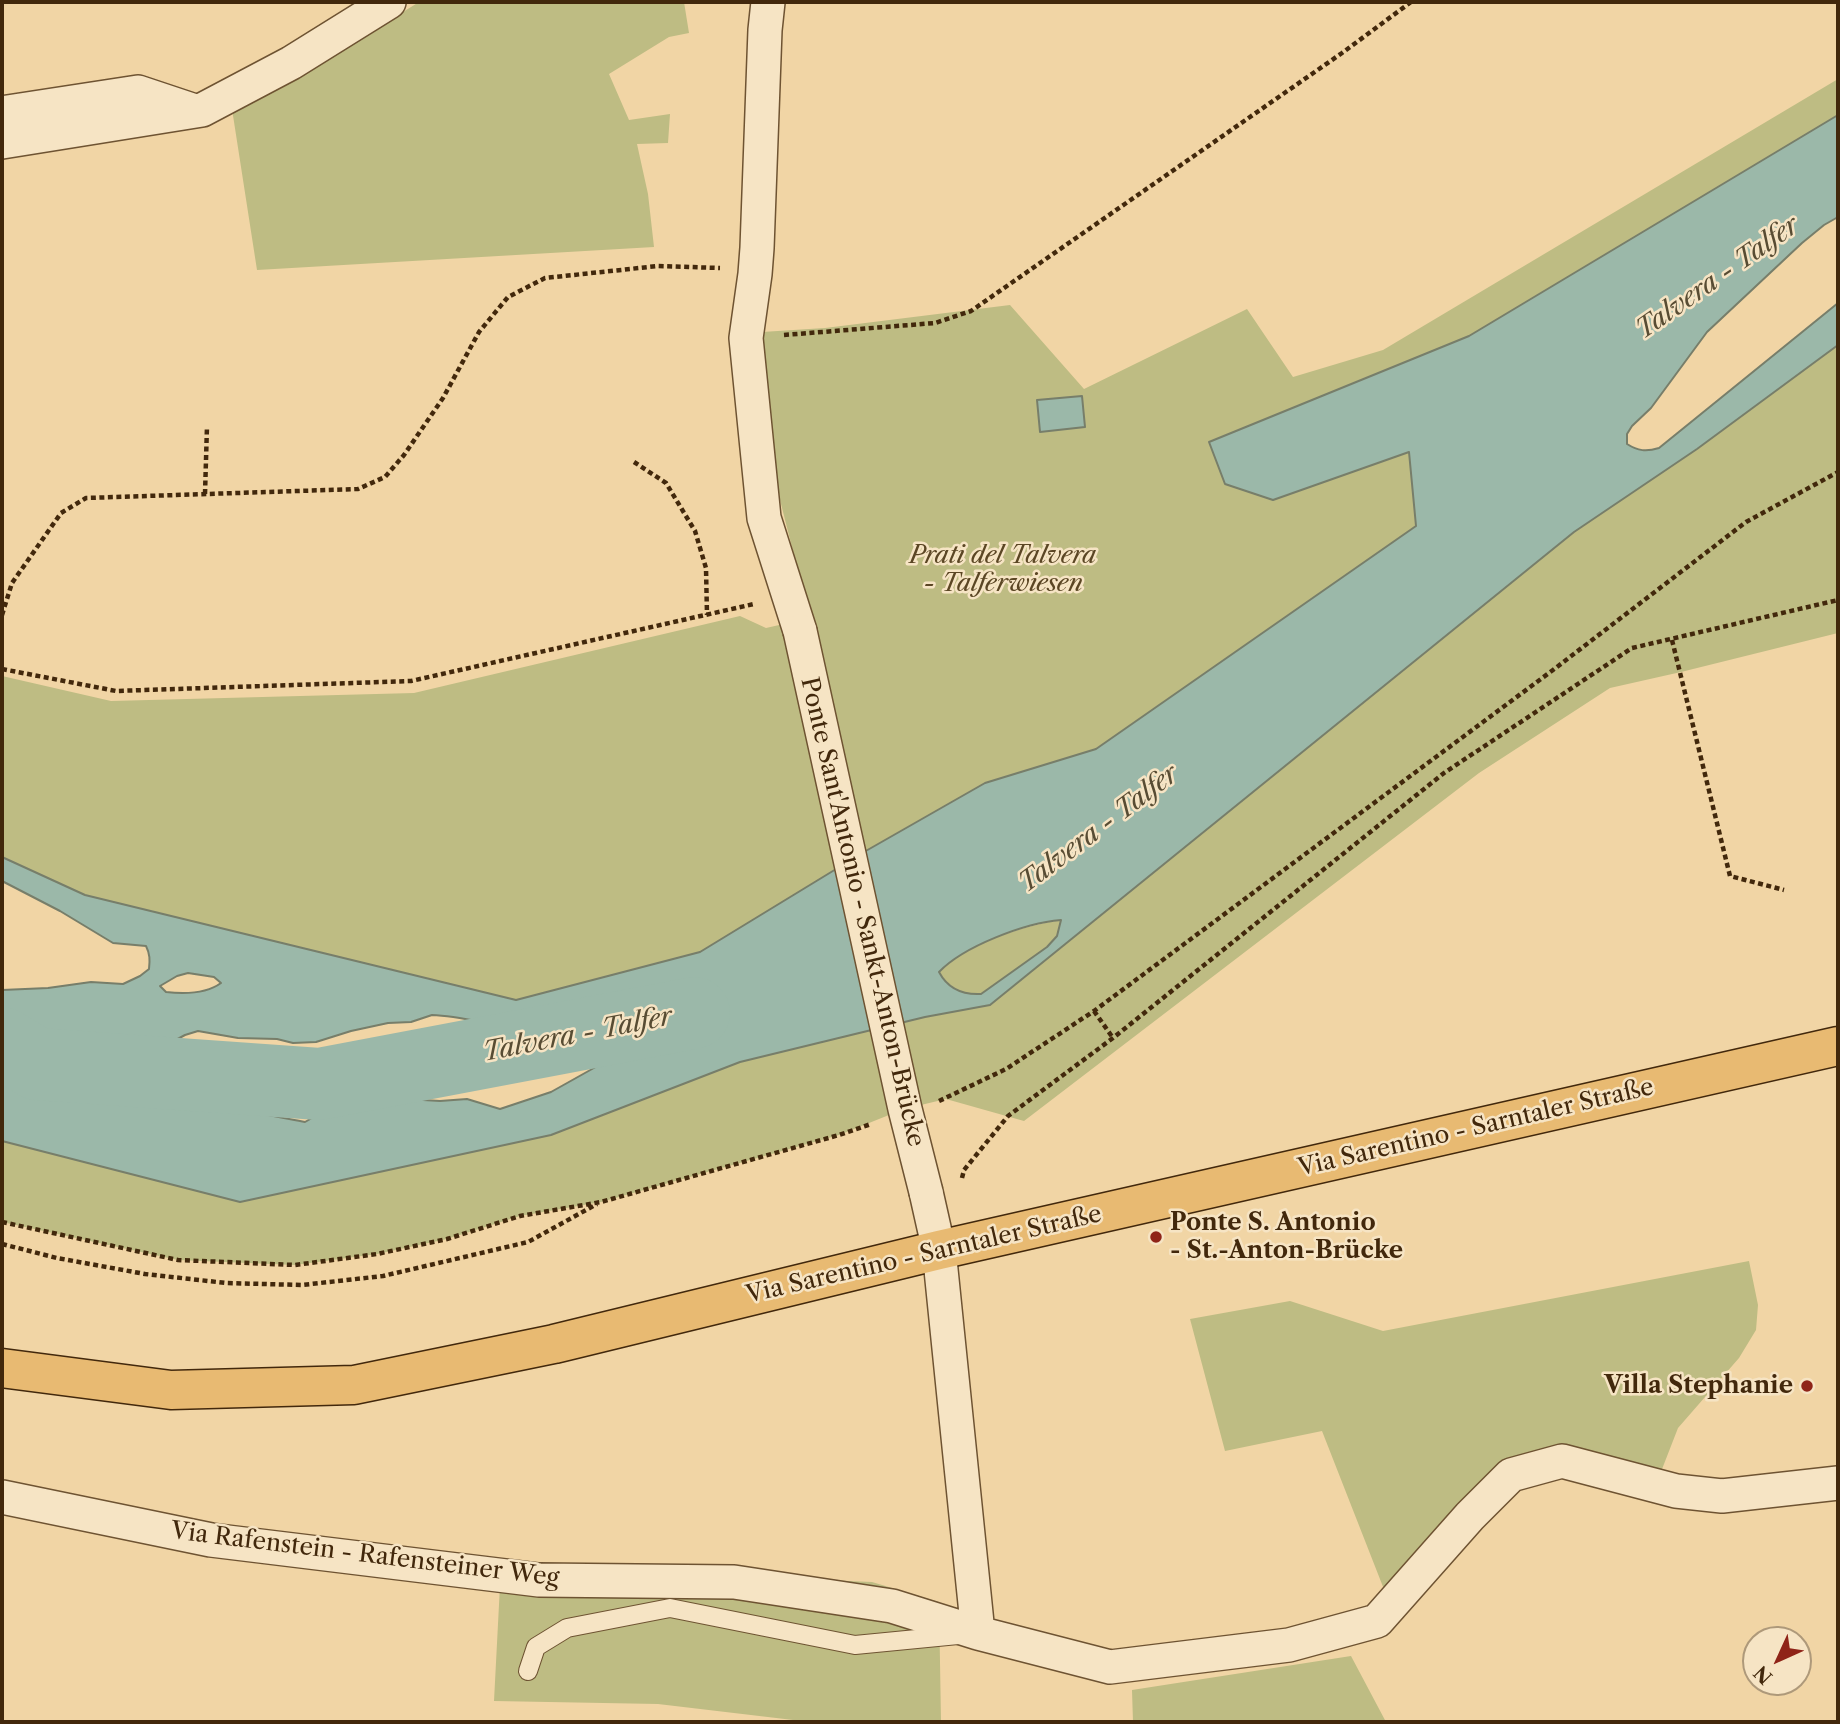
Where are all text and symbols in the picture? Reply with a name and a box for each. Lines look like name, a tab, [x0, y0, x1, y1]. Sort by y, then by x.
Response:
water label: Talvera - Talfer	[1630, 210, 1806, 346]
park label: Prati del Talvera - Talferwiesen	[910, 542, 1096, 598]
street label: Ponte Sant'Antonio - Sankt-Anton-Brücke	[794, 674, 930, 1150]
water label: Talvera - Talfer	[1013, 759, 1185, 899]
water label: Talvera - Talfer	[481, 1001, 675, 1069]
street label: Via Sarentino - Sarntaler Straße	[1295, 1073, 1657, 1183]
street label: Via Sarentino - Sarntaler Straße	[743, 1200, 1105, 1310]
place label: Ponte S. Antonio - St.-Anton-Brücke	[1170, 1209, 1403, 1265]
marker: Ponte S. Antonio - St.-Anton-Brücke	[1148, 1229, 1164, 1245]
place label: Villa Stephanie	[1604, 1372, 1793, 1400]
marker: Villa Stephanie	[1799, 1378, 1815, 1394]
street label: Via Rafenstein - Rafensteiner Weg	[169, 1517, 561, 1593]
north arrow	[1742, 1626, 1812, 1696]
text: N	[1749, 1661, 1777, 1689]

